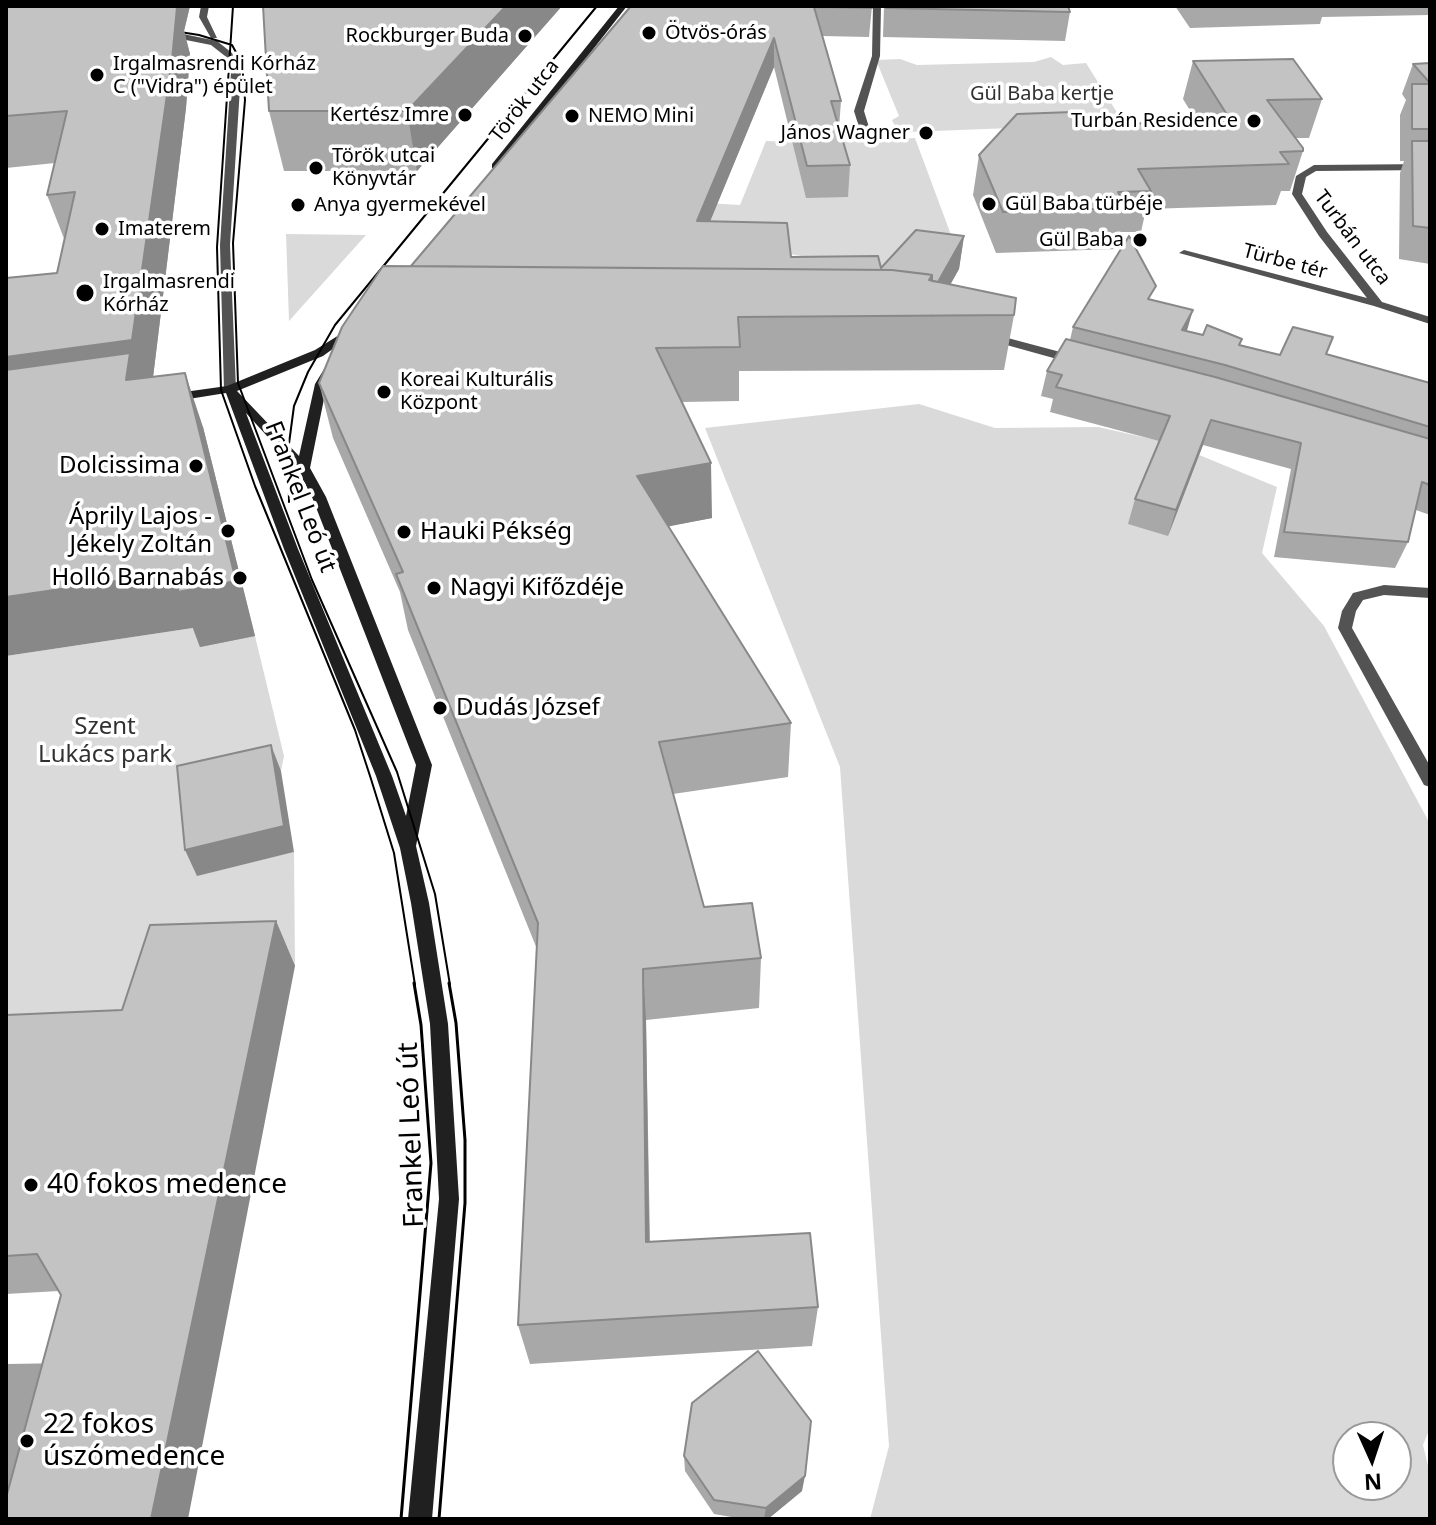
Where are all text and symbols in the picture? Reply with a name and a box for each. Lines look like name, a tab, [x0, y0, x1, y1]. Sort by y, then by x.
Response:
place label: Ötvös-órás	[665, 21, 767, 45]
place label: Rockburger Buda	[346, 24, 509, 48]
marker: Ötvös-órás	[640, 24, 658, 42]
marker: Rockburger Buda	[516, 27, 534, 45]
place label: Irgalmasrendi Kórház C ("Vidra") épület	[113, 52, 316, 99]
street label: Török utca	[485, 55, 565, 147]
marker: Irgalmasrendi Kórház C ("Vidra") épület	[88, 66, 106, 84]
park label: Gül Baba kertje	[970, 82, 1114, 106]
place label: Kertész Imre	[330, 103, 449, 127]
place label: NEMO Mini	[588, 104, 694, 128]
marker: Kertész Imre	[456, 106, 474, 124]
marker: NEMO Mini	[563, 107, 581, 125]
place label: Turbán Residence	[1071, 109, 1238, 133]
marker: Turbán Residence	[1245, 112, 1263, 130]
place label: János Wagner	[780, 121, 910, 145]
marker: János Wagner	[917, 124, 935, 142]
place label: Török utcai Könyvtár	[332, 144, 435, 191]
marker: Török utcai Könyvtár	[307, 159, 325, 177]
street label: Turbán utca	[1309, 186, 1395, 290]
place label: Gül Baba türbéje	[1005, 192, 1163, 216]
place label: Anya gyermekével	[314, 193, 486, 217]
marker: Gül Baba türbéje	[980, 195, 998, 213]
marker: Anya gyermekével	[289, 196, 307, 214]
place label: Imaterem	[118, 217, 211, 241]
marker: Imaterem	[93, 220, 111, 238]
place label: Gül Baba	[1039, 228, 1124, 252]
marker: Gül Baba	[1131, 231, 1149, 249]
street label: Türbe tér	[1240, 239, 1330, 285]
place label: Irgalmasrendi Kórház	[103, 270, 235, 317]
marker: Irgalmasrendi Kórház	[74, 282, 96, 304]
place label: Koreai Kulturális Központ	[400, 368, 554, 415]
marker: Koreai Kulturális Központ	[375, 383, 393, 401]
street label: Frankel Leó út	[258, 417, 342, 577]
place label: Dolcissima	[59, 452, 180, 480]
marker: Dolcissima	[187, 457, 205, 475]
place label: Áprily Lajos - Jékely Zoltán	[69, 503, 212, 559]
place label: Hauki Pékség	[420, 518, 572, 546]
marker: Áprily Lajos - Jékely Zoltán	[219, 522, 237, 540]
marker: Hauki Pékség	[395, 523, 413, 541]
place label: Holló Barnabás	[52, 564, 224, 592]
marker: Holló Barnabás	[231, 569, 249, 587]
place label: Nagyi Kifőzdéje	[450, 574, 624, 602]
marker: Nagyi Kifőzdéje	[425, 579, 443, 597]
place label: Dudás József	[456, 694, 600, 722]
marker: Dudás József	[431, 699, 449, 717]
park label: Szent Lukács park	[38, 713, 172, 769]
street label: Frankel Leó út	[392, 1042, 432, 1228]
place label: 40 fokos medence	[47, 1168, 287, 1202]
marker: 40 fokos medence	[22, 1176, 40, 1194]
place label: 22 fokos úszómedence	[43, 1408, 225, 1474]
north arrow	[1332, 1421, 1412, 1501]
marker: 22 fokos úszómedence	[18, 1432, 36, 1450]
text: N	[1363, 1468, 1383, 1498]

